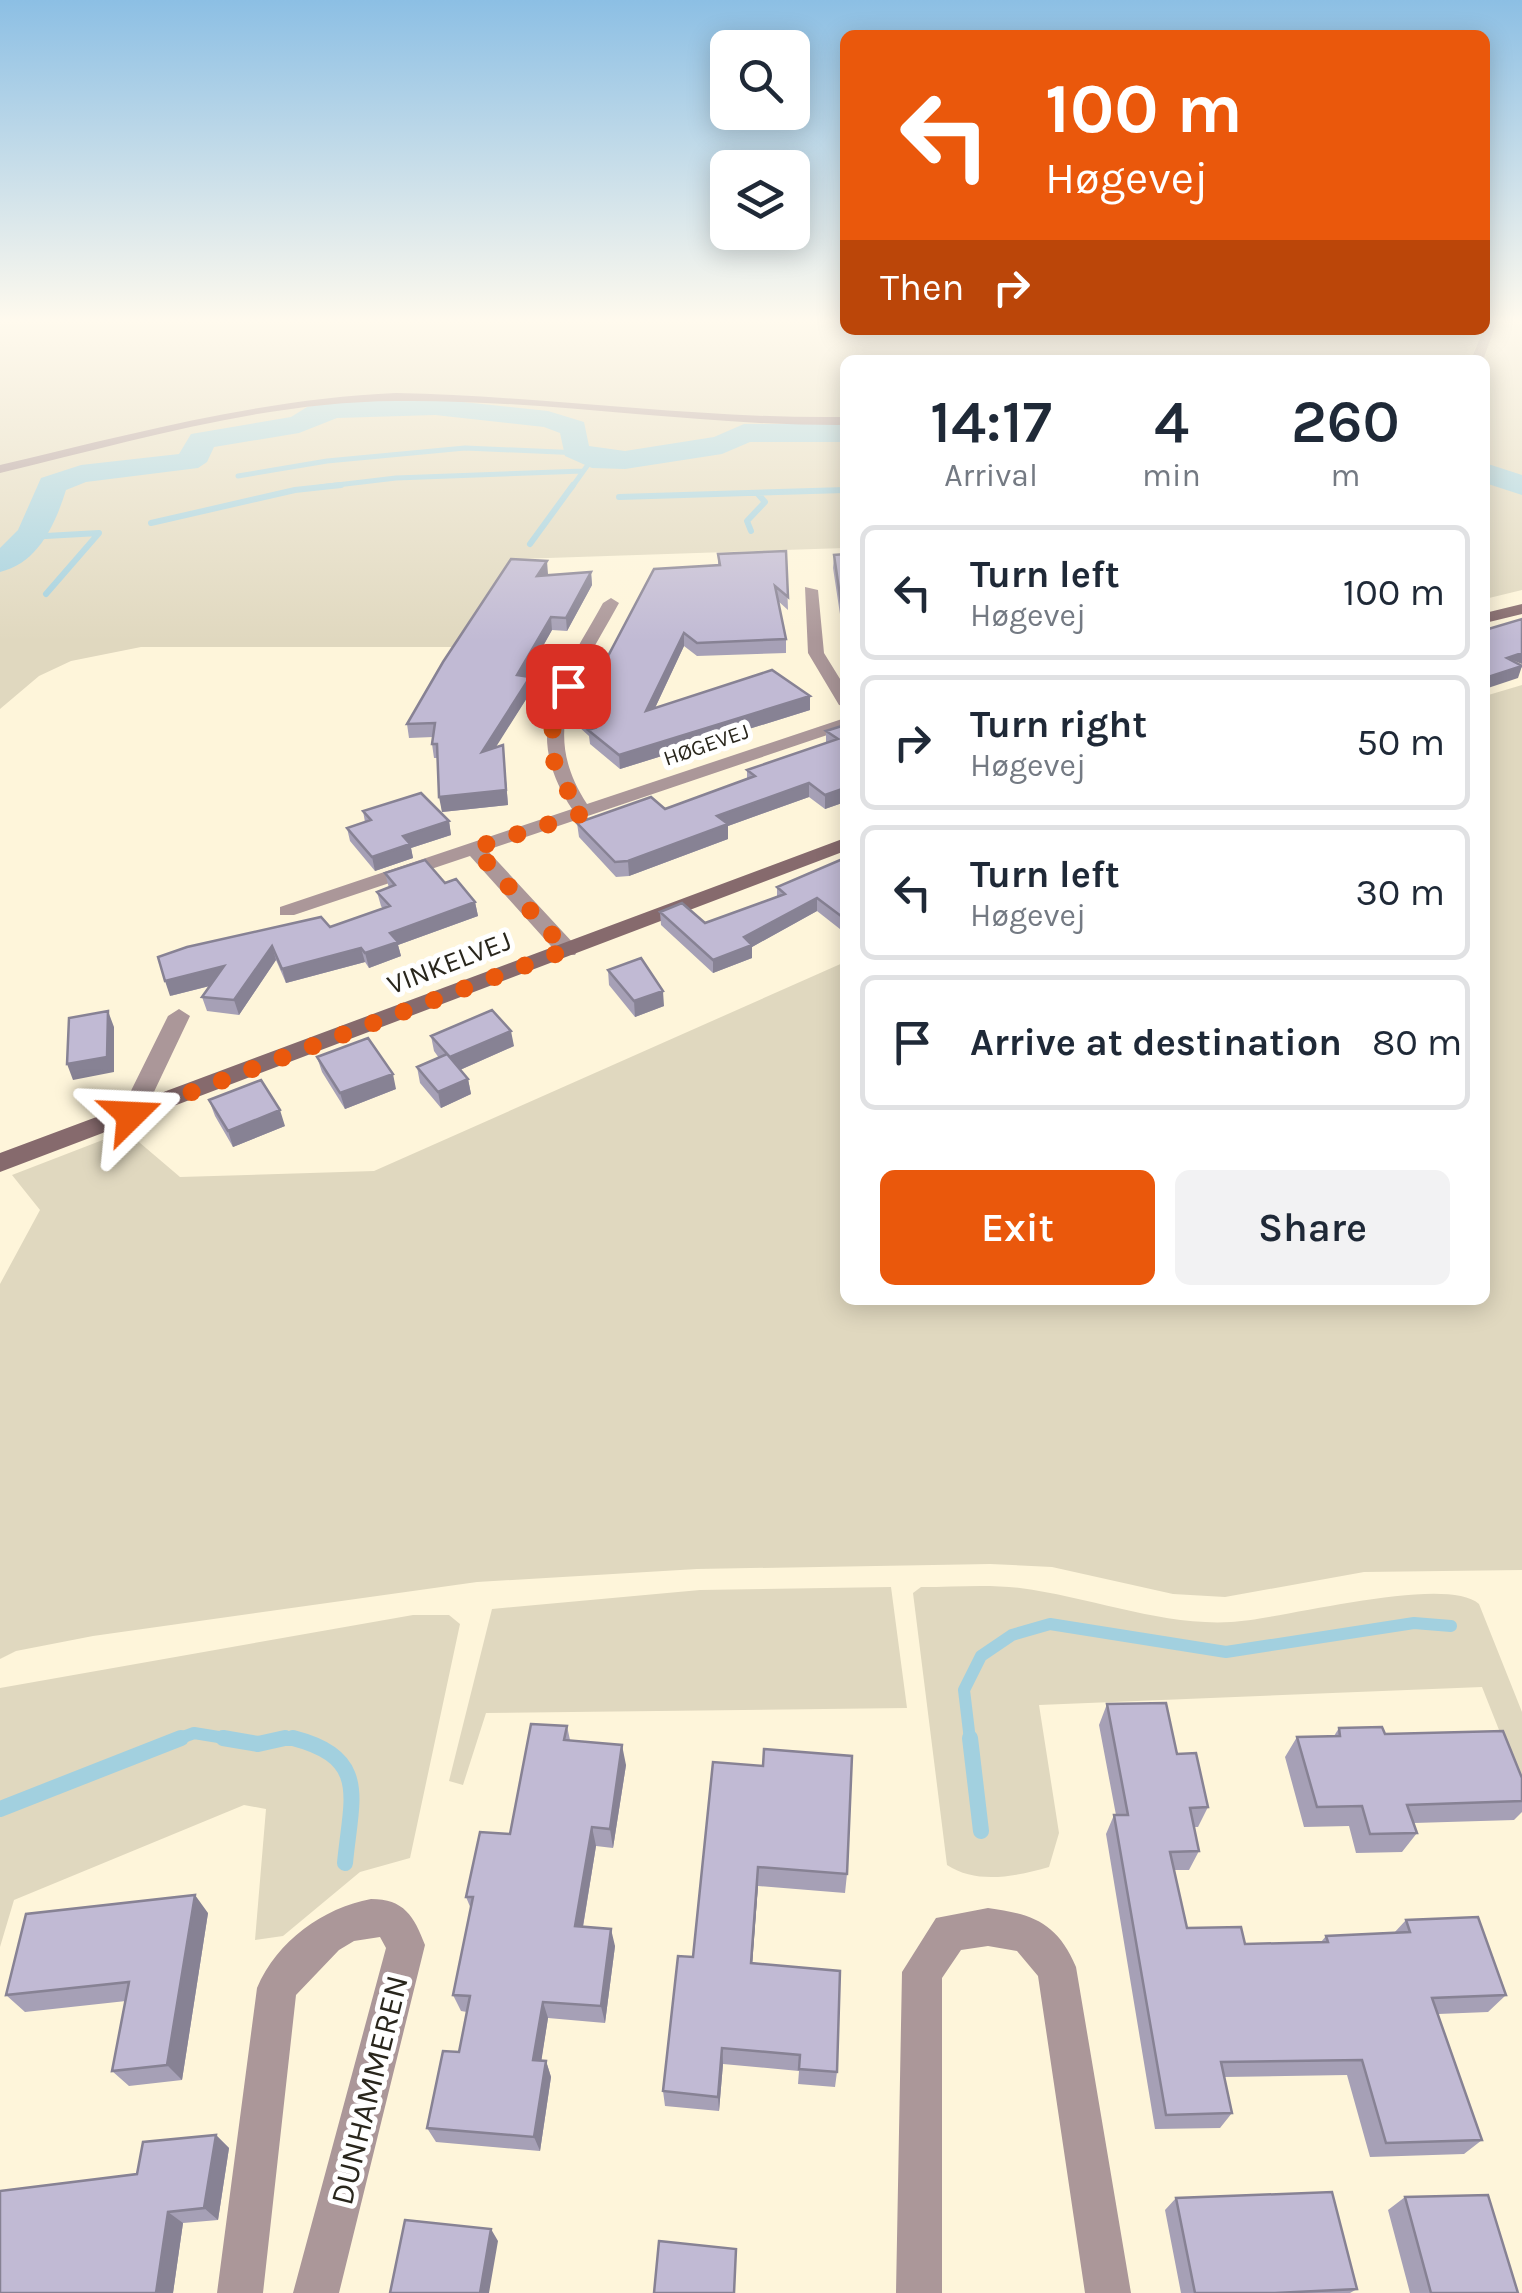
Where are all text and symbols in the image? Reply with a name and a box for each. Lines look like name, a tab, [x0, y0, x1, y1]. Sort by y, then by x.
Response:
map controls	[710, 30, 810, 250]
button: search	[710, 30, 810, 130]
text: 100 m	[1045, 68, 1243, 150]
icon: left	[880, 70, 1010, 200]
button: layers	[710, 150, 810, 250]
text: Høgevej	[1045, 152, 1208, 204]
icon: right	[984, 260, 1039, 315]
text: Then	[880, 265, 964, 310]
text: 14:17	[930, 387, 1052, 457]
text: 4	[1154, 387, 1189, 457]
text: 260	[1291, 387, 1400, 457]
text: Arrival	[944, 457, 1038, 494]
text: min	[1142, 457, 1201, 494]
text: m	[1330, 457, 1360, 494]
text: Turn left	[970, 552, 1120, 597]
icon: left	[885, 565, 940, 620]
text: 100 m	[1343, 570, 1445, 615]
text: Høgevej	[970, 597, 1086, 634]
pin	[526, 644, 611, 729]
icon: arrive	[541, 659, 596, 714]
text: Turn right	[970, 702, 1147, 747]
icon: right	[885, 715, 940, 770]
street label: HØGEVEJ	[660, 718, 753, 772]
text: 50 m	[1356, 720, 1445, 765]
text: Høgevej	[970, 747, 1086, 784]
text: Turn left	[970, 852, 1120, 897]
icon: left	[885, 865, 940, 920]
text: 30 m	[1355, 870, 1445, 915]
text: Høgevej	[970, 897, 1086, 934]
street label: VINKELVEJ	[383, 924, 516, 1001]
icon: arrive	[885, 1015, 940, 1070]
text: Arrive at destination	[970, 1020, 1342, 1065]
text: 80 m	[1372, 1020, 1462, 1065]
position arrow	[79, 1063, 183, 1167]
button: Exit	[880, 1170, 1155, 1285]
button: Share	[1175, 1170, 1450, 1285]
street label: DUNHAMMEREN	[323, 1971, 416, 2209]

